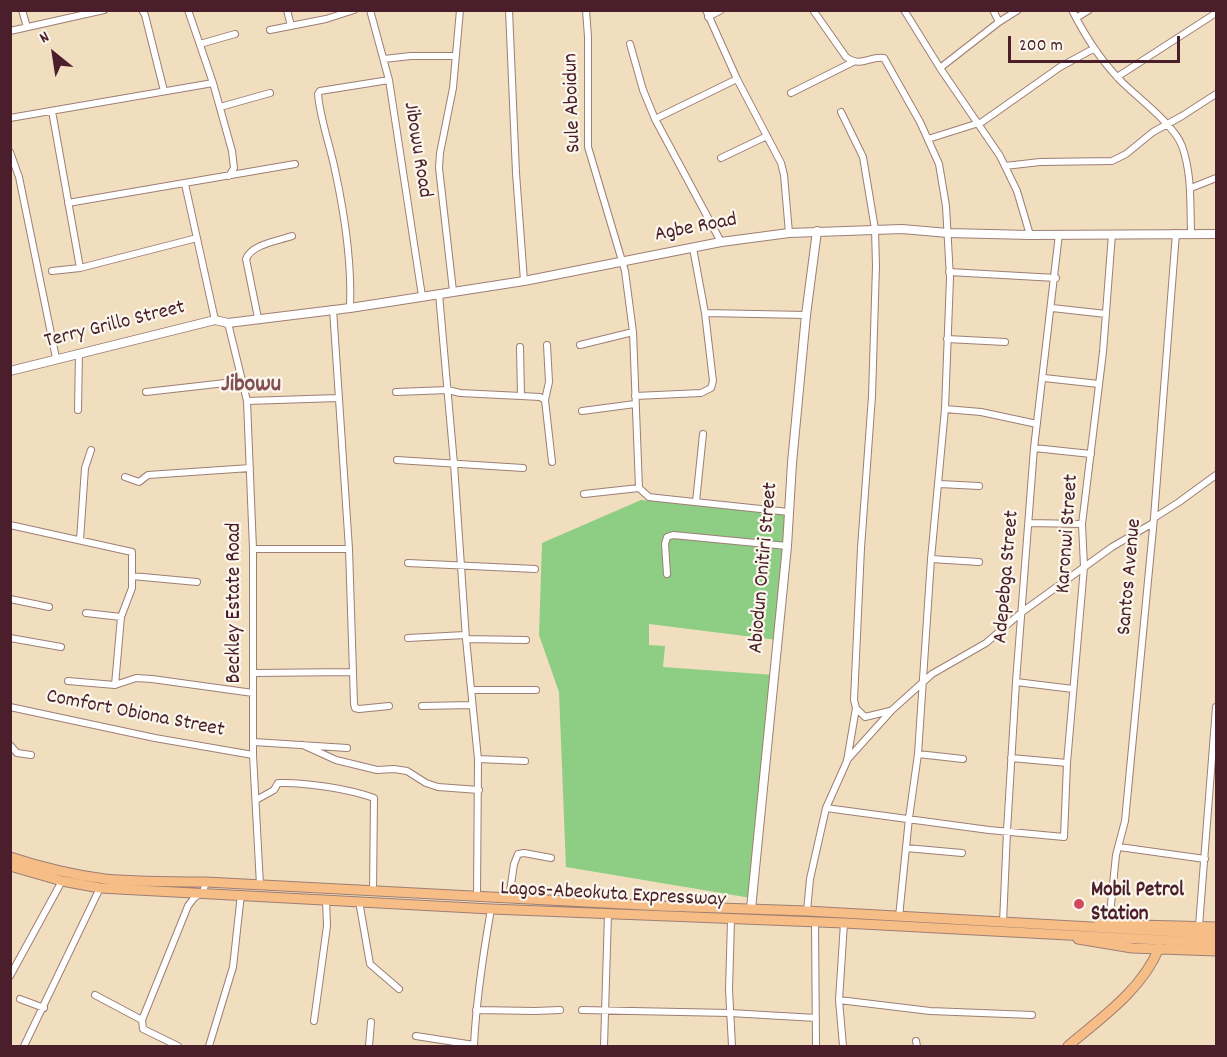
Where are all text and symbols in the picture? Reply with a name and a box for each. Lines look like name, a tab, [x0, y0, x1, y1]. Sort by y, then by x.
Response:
north arrow	[24, 24, 84, 84]
scale bar	[1011, 24, 1184, 62]
text: N	[36, 26, 54, 50]
text: 200 m	[1019, 34, 1063, 59]
street label: Sule Aboidun	[560, 53, 588, 153]
street label: Jibowu Road	[396, 100, 436, 200]
street label: Agbe Road	[653, 209, 739, 249]
street label: Terry Grillo Street	[42, 296, 188, 356]
district label: Jibowu	[221, 373, 281, 401]
street label: Karonwi Street	[1052, 473, 1086, 595]
street label: Abiodun Onitiri Street	[745, 481, 785, 655]
street label: Adepebga Street	[990, 509, 1026, 645]
street label: Santos Avenue	[1113, 518, 1149, 636]
street label: Beckley Estate Road	[223, 523, 249, 683]
street label: Comfort Obiona Street	[44, 685, 226, 745]
street label: Lagos-Abeokuta Expressway	[500, 878, 726, 914]
place label: Mobil Petrol Station	[1091, 879, 1184, 929]
marker: Mobil Petrol Station	[1072, 897, 1086, 911]

